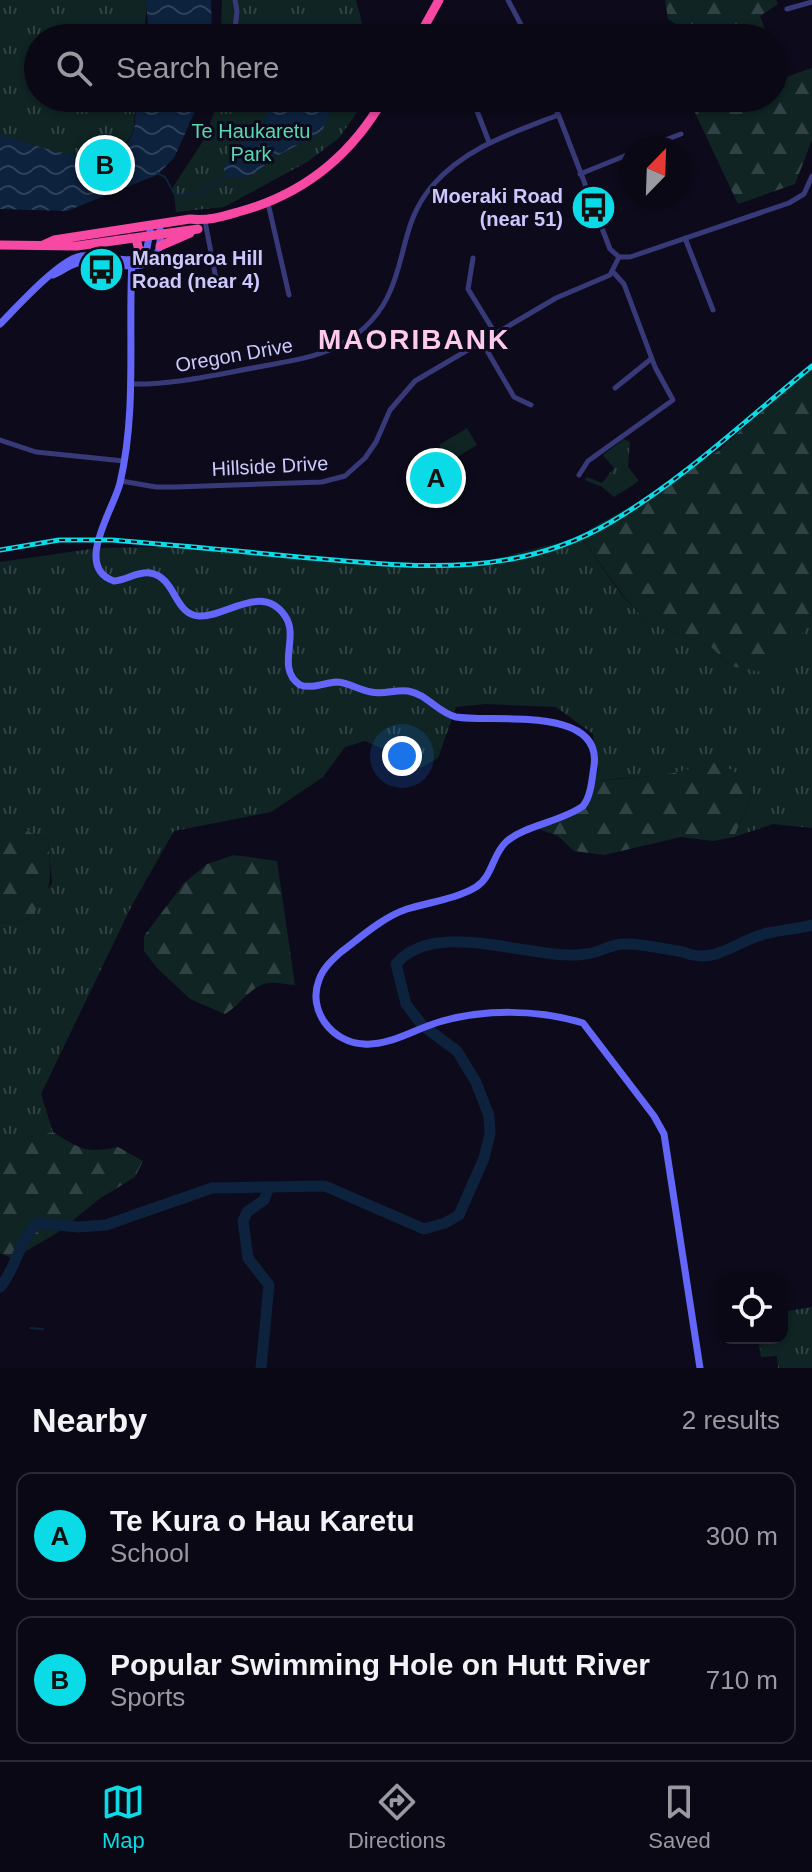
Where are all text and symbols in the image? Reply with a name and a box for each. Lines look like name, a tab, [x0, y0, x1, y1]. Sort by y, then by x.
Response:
search box	[24, 24, 788, 112]
icon: search	[52, 46, 96, 90]
text: Search here	[116, 51, 279, 84]
park label: Te Haukaretu Park	[192, 120, 310, 165]
pin: B	[79, 135, 131, 195]
north arrow	[620, 136, 692, 208]
bus stop icon: Moeraki Road (near 51)	[570, 183, 618, 231]
place label: Moeraki Road (near 51)	[432, 185, 563, 230]
bus stop icon: Mangaroa Hill Road (near 4)	[77, 246, 125, 294]
place label: Mangaroa Hill Road (near 4)	[132, 247, 263, 292]
district label: MAORIBANK	[318, 324, 510, 355]
street label: Oregon Drive	[174, 334, 294, 376]
pin: A	[410, 448, 462, 508]
street label: Hillside Drive	[211, 452, 329, 480]
your location	[382, 736, 422, 776]
map controls	[716, 1272, 788, 1344]
button: locate	[716, 1272, 788, 1344]
text: Nearby	[32, 1401, 147, 1439]
text: 2 results	[682, 1405, 780, 1435]
text: Te Kura o Hau Karetu	[110, 1504, 415, 1537]
text: A	[51, 1521, 69, 1551]
text: 300 m	[706, 1521, 778, 1551]
text: School	[110, 1538, 190, 1568]
text: Popular Swimming Hole on Hutt River	[110, 1648, 650, 1681]
text: B	[51, 1665, 69, 1695]
text: 710 m	[706, 1665, 778, 1695]
text: Sports	[110, 1682, 185, 1712]
tab: Map	[101, 1780, 145, 1854]
tab: Directions	[348, 1780, 446, 1854]
tab: Saved	[648, 1780, 711, 1854]

